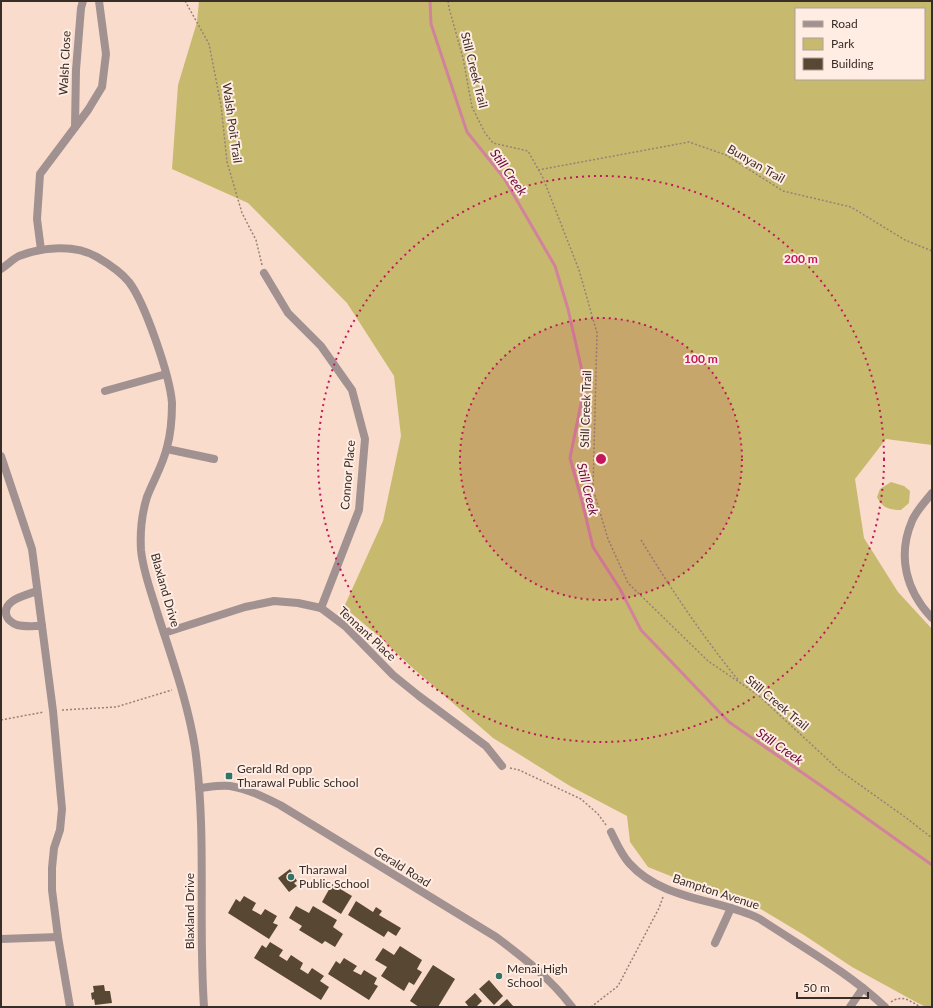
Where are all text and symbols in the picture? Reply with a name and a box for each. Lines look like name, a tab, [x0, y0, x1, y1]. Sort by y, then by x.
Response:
legend	[795, 8, 925, 80]
text: Road	[831, 16, 858, 31]
street label: Walsh Close	[55, 30, 74, 96]
street label: Still Creek Trail	[458, 30, 491, 109]
text: Park	[831, 36, 855, 51]
text: Building	[831, 56, 874, 71]
street label: Walsh Poit Trail	[219, 82, 246, 164]
street label: Bunyan Trail	[725, 141, 788, 186]
water label: Still Creek	[487, 145, 531, 199]
text: 200 m	[784, 251, 818, 266]
text: 100 m	[684, 351, 718, 366]
street label: Still Creek Trail	[577, 370, 594, 448]
street label: Connor Place	[337, 439, 358, 510]
centre of rings	[594, 452, 608, 466]
water label: Still Creek	[574, 461, 602, 518]
street label: Blaxland Drive	[148, 551, 183, 629]
street label: Tennant Place	[335, 603, 399, 664]
street label: Still Creek Trail	[743, 672, 812, 733]
water label: Still Creek	[753, 724, 807, 768]
place label: Gerald Rd opp Tharawal Public School	[237, 761, 358, 790]
marker: Gerald Rd opp Tharawal Public School	[224, 771, 234, 781]
street label: Gerald Road	[371, 843, 434, 890]
place label: Tharawal Public School	[299, 862, 369, 891]
street label: Bampton Avenue	[671, 870, 761, 913]
marker: Tharawal Public School	[286, 872, 296, 882]
street label: Blaxland Drive	[182, 873, 197, 949]
place label: Menai High School	[507, 961, 568, 990]
marker: Menai High School	[494, 971, 504, 981]
scale bar	[797, 974, 868, 1000]
text: 50 m	[803, 980, 830, 995]

